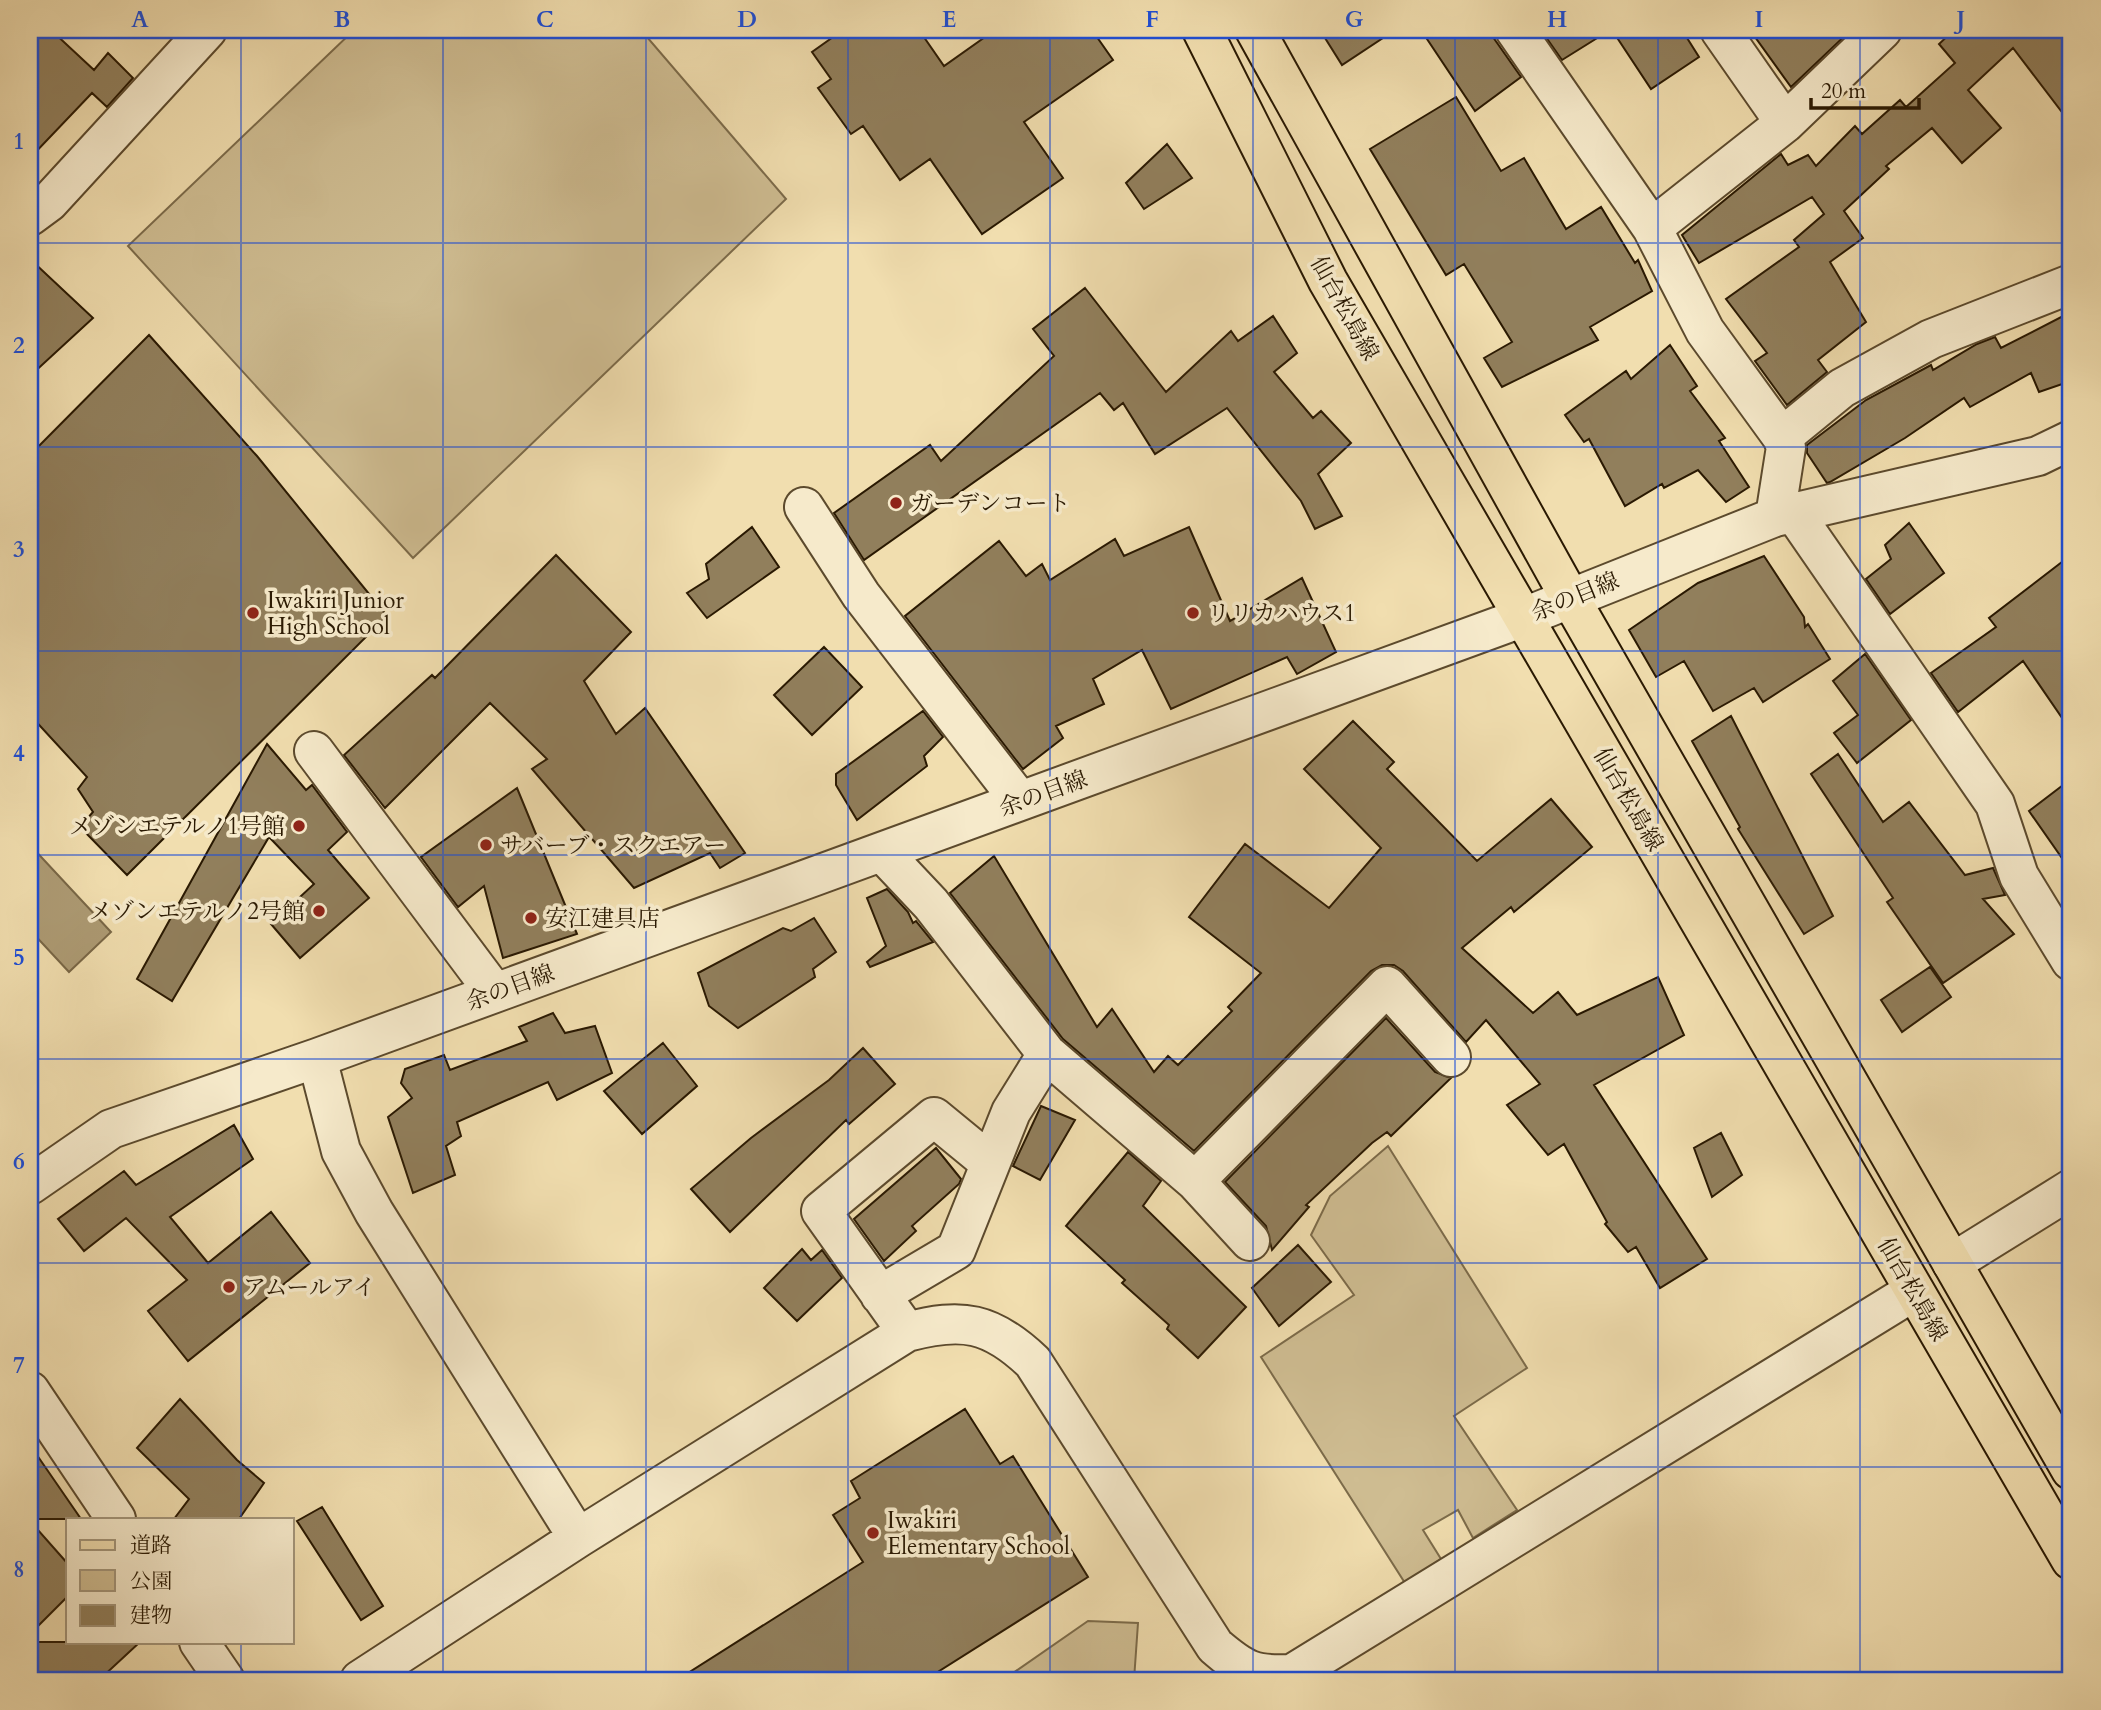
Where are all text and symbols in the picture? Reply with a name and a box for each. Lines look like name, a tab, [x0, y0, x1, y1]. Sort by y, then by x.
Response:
text: A	[131, 4, 149, 35]
text: B	[334, 4, 350, 35]
text: C	[536, 4, 554, 35]
text: D	[737, 4, 757, 35]
text: E	[942, 4, 956, 35]
text: F	[1145, 4, 1159, 35]
text: G	[1345, 4, 1364, 35]
text: H	[1547, 4, 1567, 35]
text: I	[1755, 4, 1763, 35]
text: J	[1954, 4, 1965, 35]
scale bar	[1811, 66, 1919, 110]
text: 20 m	[1821, 77, 1866, 106]
text: 1	[13, 126, 25, 157]
street label: 仙台松島線	[1303, 250, 1386, 366]
text: 2	[13, 330, 25, 361]
place label: ガーデンコート	[910, 488, 1071, 519]
marker: ガーデンコート	[888, 495, 904, 511]
text: 3	[13, 534, 25, 565]
street label: 余の目線	[1527, 565, 1624, 628]
place label: Iwakiri Junior High School	[267, 585, 404, 642]
place label: リリカハウス1	[1207, 598, 1356, 629]
marker: Iwakiri Junior High School	[245, 605, 261, 621]
marker: リリカハウス1	[1185, 605, 1201, 621]
text: 4	[13, 738, 25, 769]
street label: 仙台松島線	[1586, 742, 1671, 857]
street label: 余の目線	[995, 763, 1092, 824]
place label: メゾンエテルノ1号館	[69, 811, 285, 842]
marker: メゾンエテルノ1号館	[291, 818, 307, 834]
place label: サバーブ・スクエアー	[500, 830, 726, 861]
marker: サバーブ・スクエアー	[478, 837, 494, 853]
place label: メゾンエテルノ2号館	[89, 896, 305, 927]
marker: メゾンエテルノ2号館	[311, 903, 327, 919]
place label: 安江建具店	[545, 903, 660, 934]
marker: 安江建具店	[523, 910, 539, 926]
text: 5	[13, 942, 25, 973]
street label: 余の目線	[462, 957, 559, 1018]
text: 6	[13, 1146, 25, 1177]
street label: 仙台松島線	[1870, 1232, 1955, 1347]
place label: アムールアイ	[243, 1272, 376, 1303]
marker: アムールアイ	[221, 1279, 237, 1295]
text: 7	[13, 1350, 25, 1381]
place label: Iwakiri Elementary School	[887, 1505, 1070, 1562]
legend	[66, 1518, 294, 1644]
marker: Iwakiri Elementary School	[865, 1525, 881, 1541]
text: 道路	[130, 1531, 172, 1560]
text: 8	[13, 1554, 25, 1585]
text: 公園	[130, 1567, 172, 1596]
text: 建物	[130, 1601, 172, 1630]

